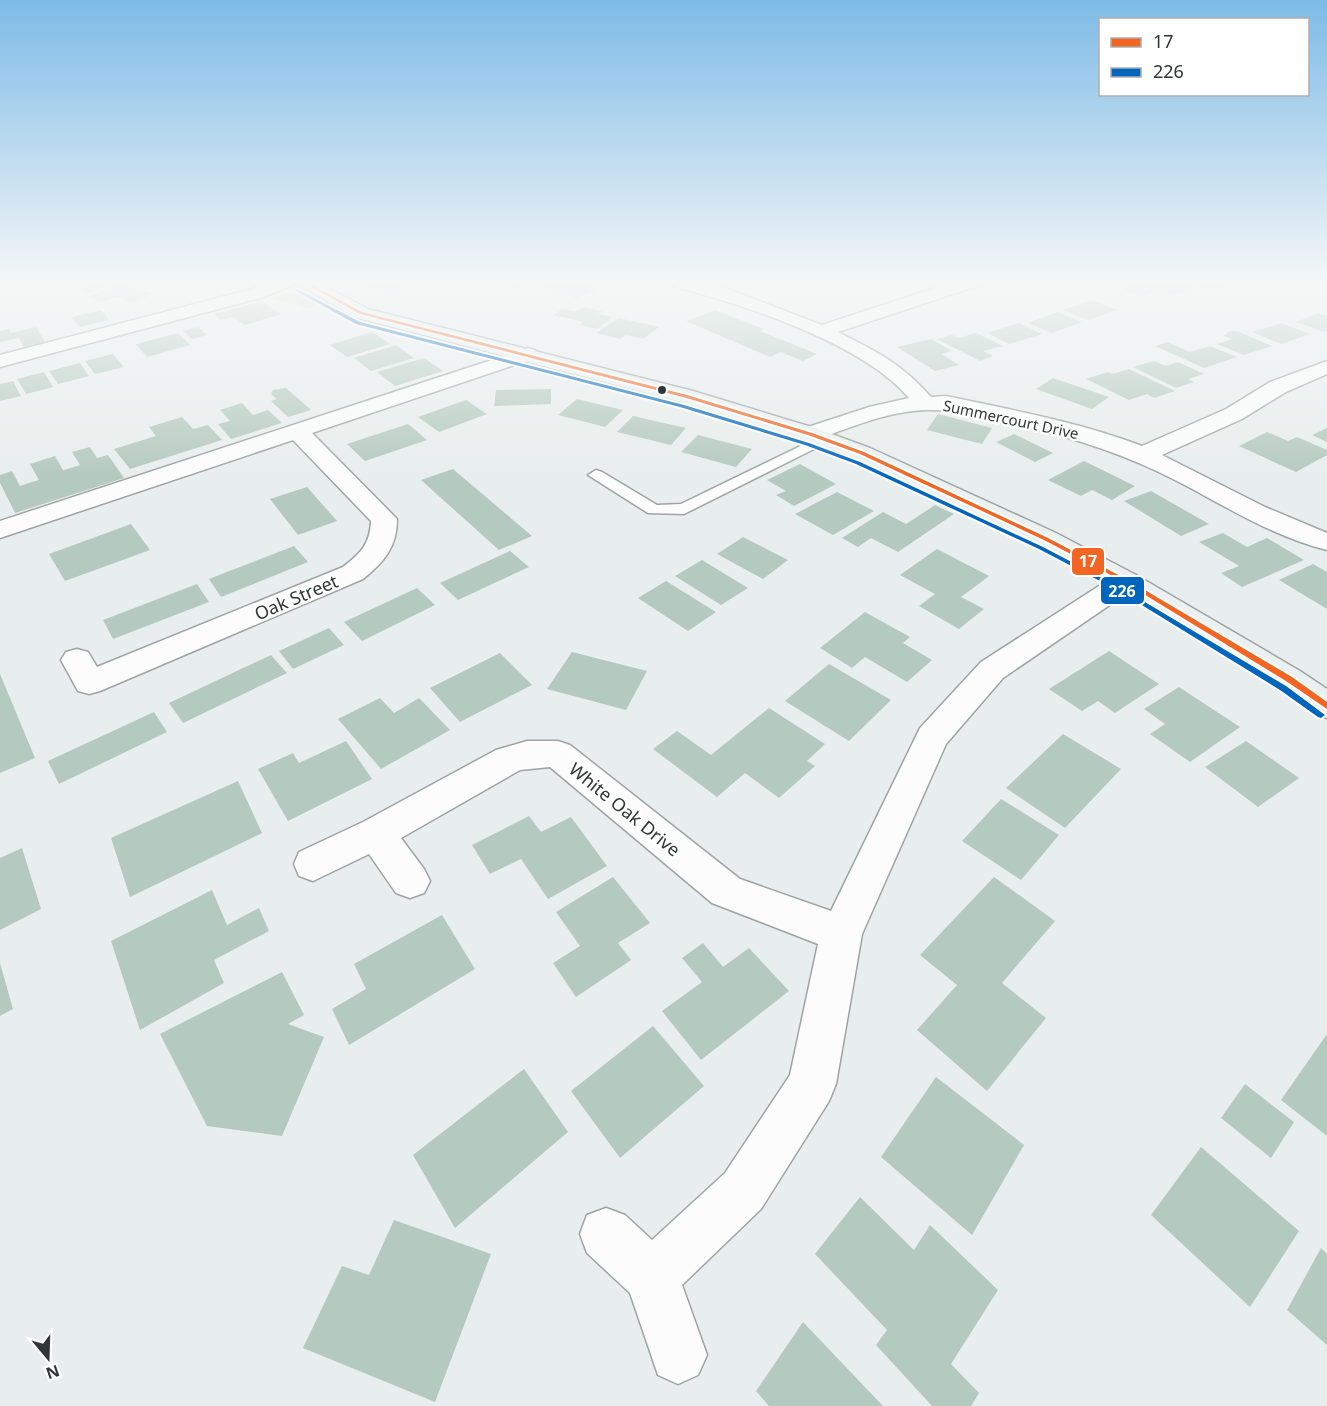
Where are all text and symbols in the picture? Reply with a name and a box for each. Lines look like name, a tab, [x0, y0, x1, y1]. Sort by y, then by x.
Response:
legend	[1099, 18, 1309, 96]
text: 17	[1153, 29, 1174, 53]
text: 226	[1153, 59, 1184, 83]
unlabelled marker	[656, 384, 668, 396]
street label: Summercourt Drive	[941, 395, 1081, 443]
line badge: 17	[1071, 547, 1105, 576]
text: 17	[1079, 550, 1097, 572]
street label: Oak Street	[250, 568, 342, 625]
line badge: 226	[1100, 576, 1145, 605]
text: 226	[1108, 580, 1136, 602]
street label: White Oak Drive	[564, 757, 686, 861]
north arrow	[18, 1328, 78, 1388]
text: N	[43, 1360, 63, 1385]

